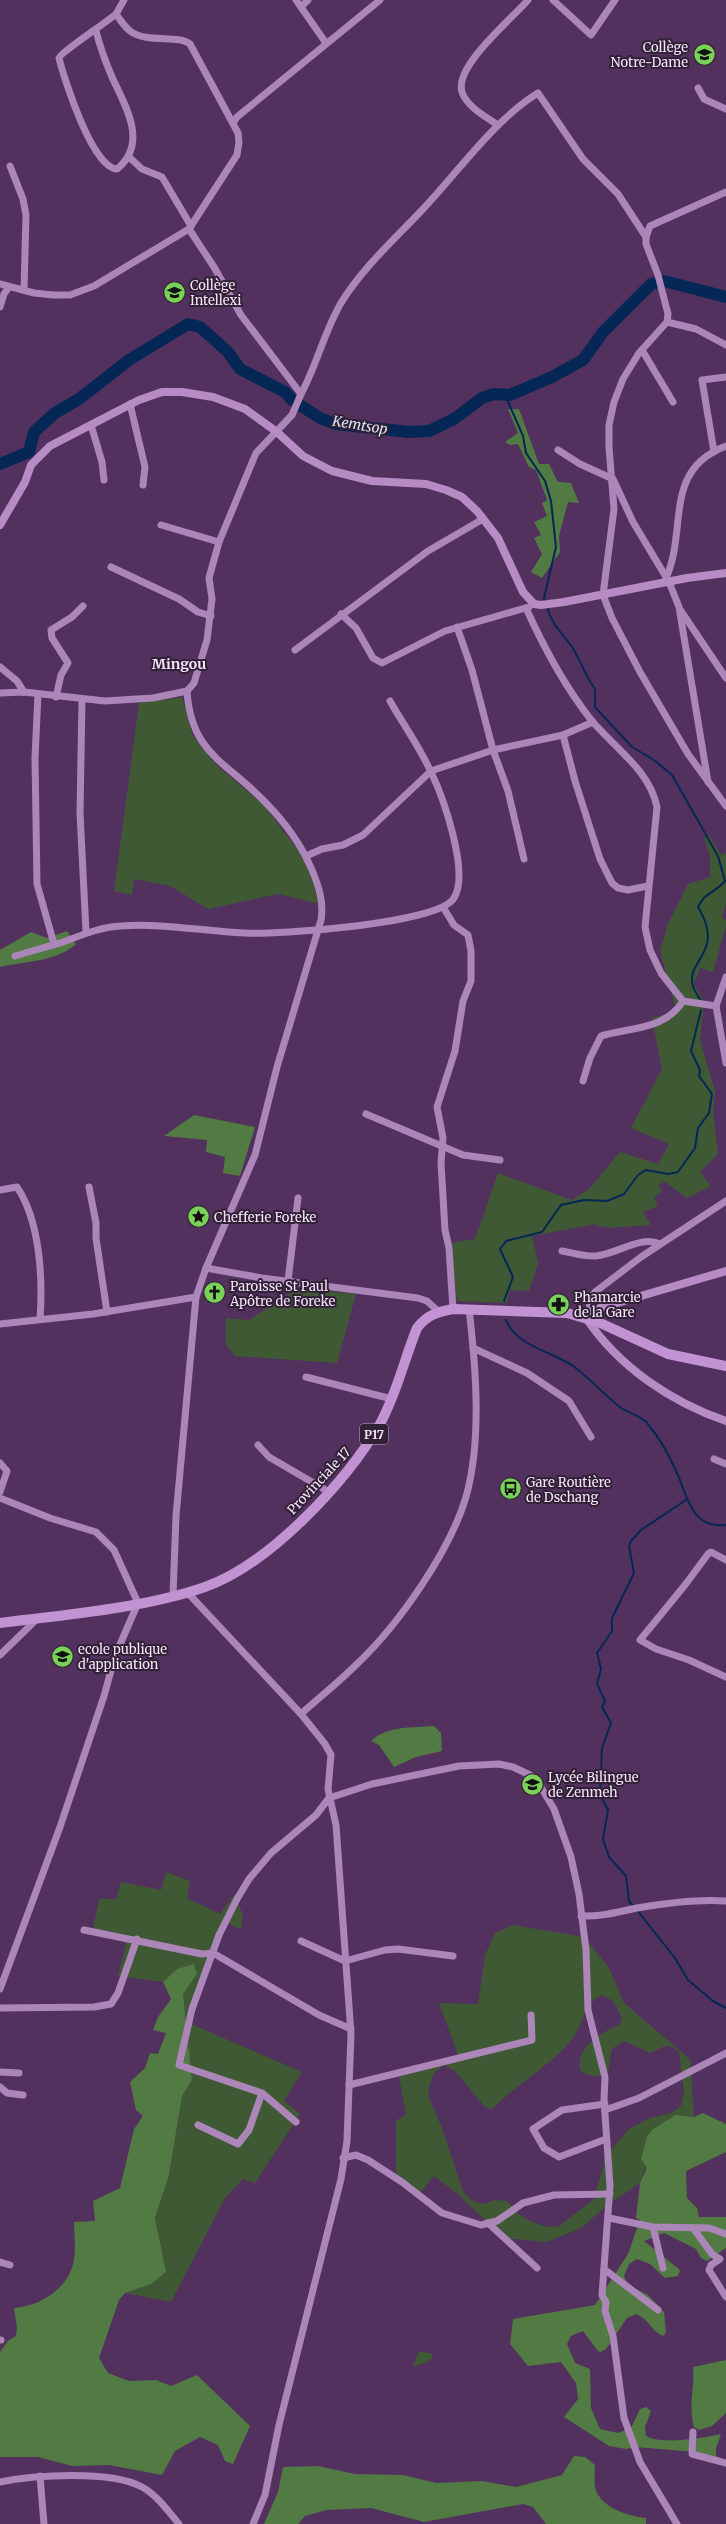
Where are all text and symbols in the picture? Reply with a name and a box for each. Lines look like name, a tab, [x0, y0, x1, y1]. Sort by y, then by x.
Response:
place label: Collège Notre-Dame	[610, 39, 688, 71]
school or university icon: Collège Notre-Dame	[691, 41, 717, 67]
place label: Collège Intellexi	[190, 277, 242, 309]
school or university icon: Collège Intellexi	[162, 279, 188, 305]
water label: Kemtsop	[330, 412, 389, 438]
district label: Mingou	[152, 655, 206, 673]
place icon: Chefferie Foreke	[186, 1204, 212, 1230]
place label: Chefferie Foreke	[214, 1209, 317, 1226]
place label: Paroisse St Paul Apôtre de Foreke	[229, 1278, 335, 1310]
church icon: Paroisse St Paul Apôtre de Foreke	[201, 1280, 227, 1306]
place label: Phamarcie de la Gare	[574, 1289, 641, 1321]
pharmacy icon: Phamarcie de la Gare	[545, 1291, 571, 1317]
road number: P17	[360, 1424, 388, 1444]
street label: Provinciale 17	[284, 1443, 355, 1518]
place label: Gare Routière de Dschang	[526, 1474, 611, 1506]
bus stop icon: Gare Routière de Dschang	[497, 1476, 523, 1502]
place label: ecole publique d'application	[78, 1641, 167, 1673]
school or university icon: ecole publique d'application	[49, 1643, 75, 1669]
place label: Lycée Bilingue de Zenmeh	[548, 1769, 639, 1801]
school or university icon: Lycée Bilingue de Zenmeh	[520, 1771, 546, 1797]

